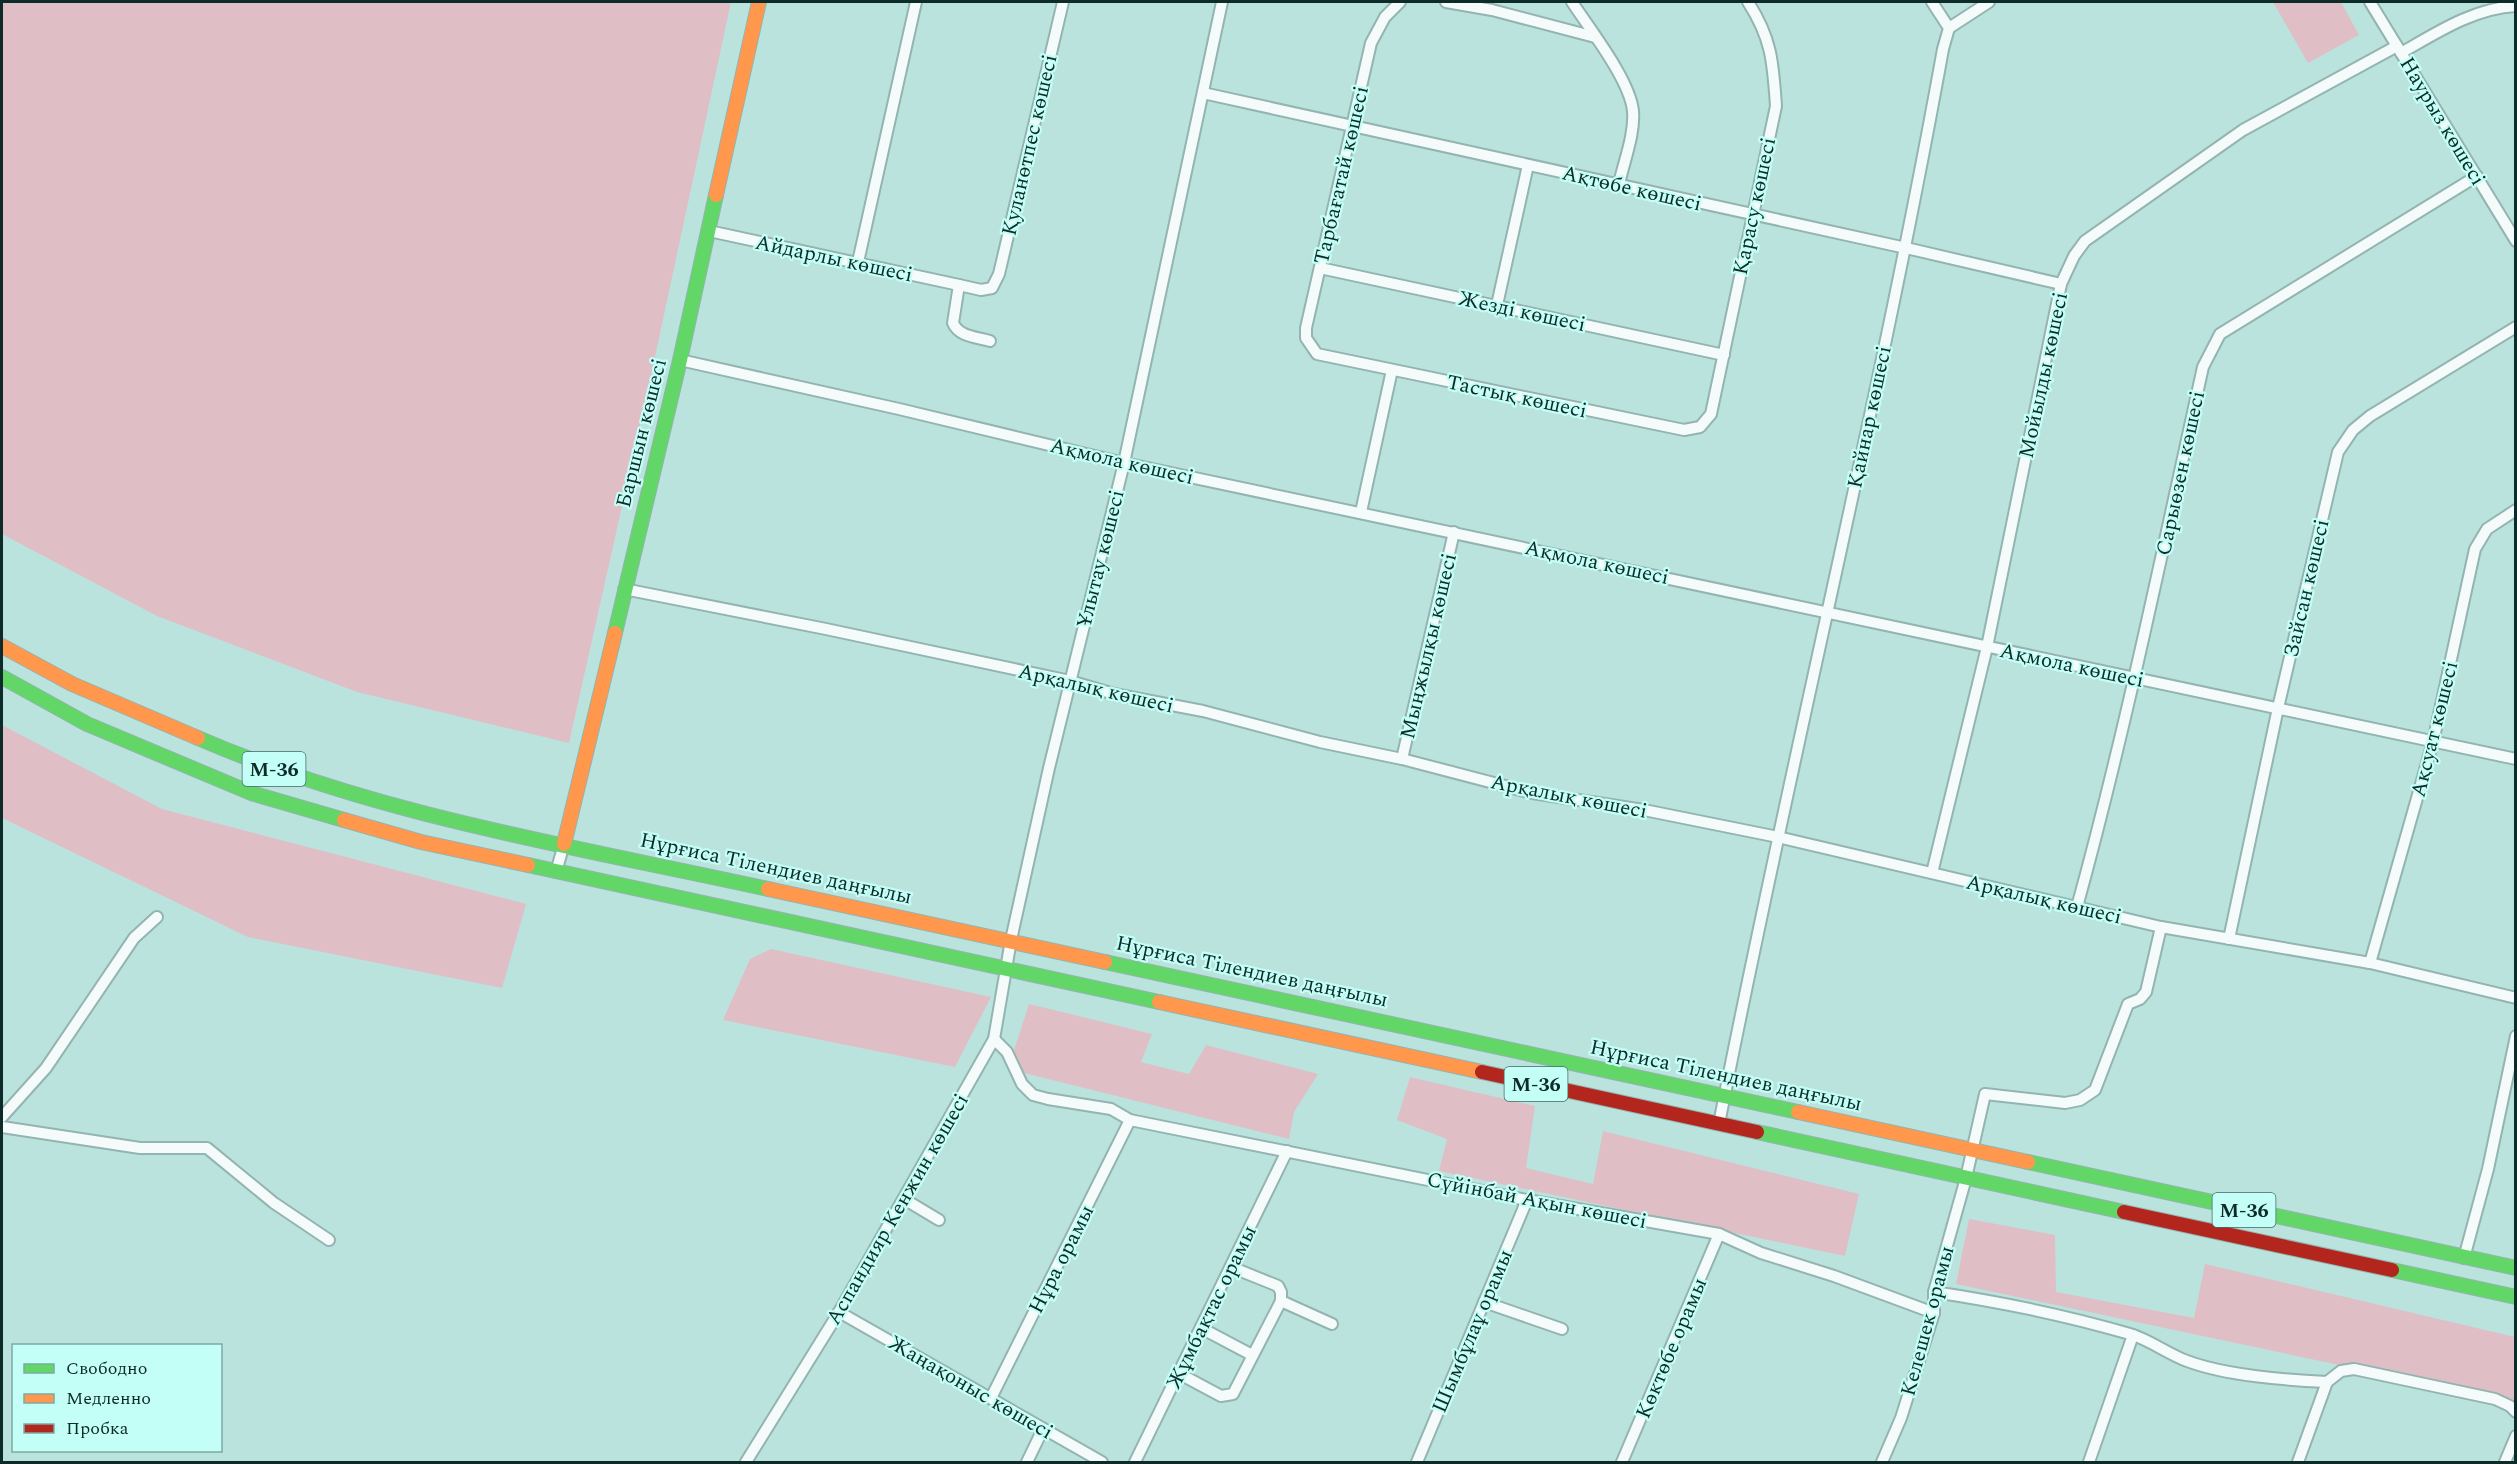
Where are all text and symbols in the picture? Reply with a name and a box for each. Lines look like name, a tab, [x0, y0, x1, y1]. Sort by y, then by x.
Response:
street label: Наурыз көшесі	[2391, 51, 2493, 192]
street label: Қуланөтпес көшесі	[994, 52, 1066, 239]
street label: Тарбағатай көшесі	[1306, 83, 1378, 267]
street label: Қарасу көшесі	[1725, 134, 1785, 278]
street label: Ақтөбе көшесі	[1559, 157, 1705, 221]
street label: Айдарлы көшесі	[752, 227, 915, 291]
street label: Жезді көшесі	[1455, 283, 1589, 341]
street label: Мойылды көшесі	[2011, 289, 2077, 461]
street label: Қайнар көшесі	[1839, 343, 1901, 491]
street label: Баршын көшесі	[608, 355, 676, 511]
street label: Тастық көшесі	[1444, 367, 1590, 427]
street label: Сарыөзен көшесі	[2148, 388, 2214, 559]
street label: Ақмола көшесі	[1047, 430, 1197, 494]
street label: Ұлытау көшесі	[1068, 487, 1134, 632]
street label: Зайсан көшесі	[2276, 516, 2338, 660]
street label: Ақмола көшесі	[1522, 532, 1672, 594]
street label: Мыңжылқы көшесі	[1392, 550, 1466, 742]
street label: Ақмола көшесі	[1997, 635, 2147, 697]
street label: Арқалық көшесі	[1015, 656, 1177, 722]
street label: Ақсуат көшесі	[2403, 658, 2467, 801]
road number: M-36	[242, 752, 306, 786]
street label: Арқалық көшесі	[1488, 766, 1650, 828]
street label: Нұрғиса Тілендиев даңғылы	[637, 825, 915, 913]
street label: Арқалық көшесі	[1963, 867, 2125, 933]
street label: Нұрғиса Тілендиев даңғылы	[1113, 928, 1391, 1016]
street label: Нұрғиса Тілендиев даңғылы	[1587, 1032, 1865, 1120]
road number: M-36	[1504, 1067, 1568, 1101]
street label: Аспандияр Кенжин көшесі	[818, 1088, 977, 1331]
street label: Сүйінбай Ақын көшесі	[1424, 1164, 1649, 1238]
road number: M-36	[2212, 1193, 2276, 1227]
street label: Нұра орамы	[1021, 1199, 1103, 1320]
street label: Жұмбақтас орамы	[1158, 1220, 1265, 1395]
street label: Келешек орамы	[1893, 1243, 1963, 1400]
street label: Шымбұлаұ орамы	[1424, 1245, 1522, 1418]
street label: Көктөбе орамы	[1628, 1273, 1716, 1424]
street label: Жаңақоныс көшесі	[882, 1328, 1059, 1448]
legend	[12, 1344, 222, 1452]
text: Свободно	[66, 1355, 147, 1382]
text: Медленно	[66, 1385, 151, 1412]
text: Пробка	[66, 1415, 129, 1442]

